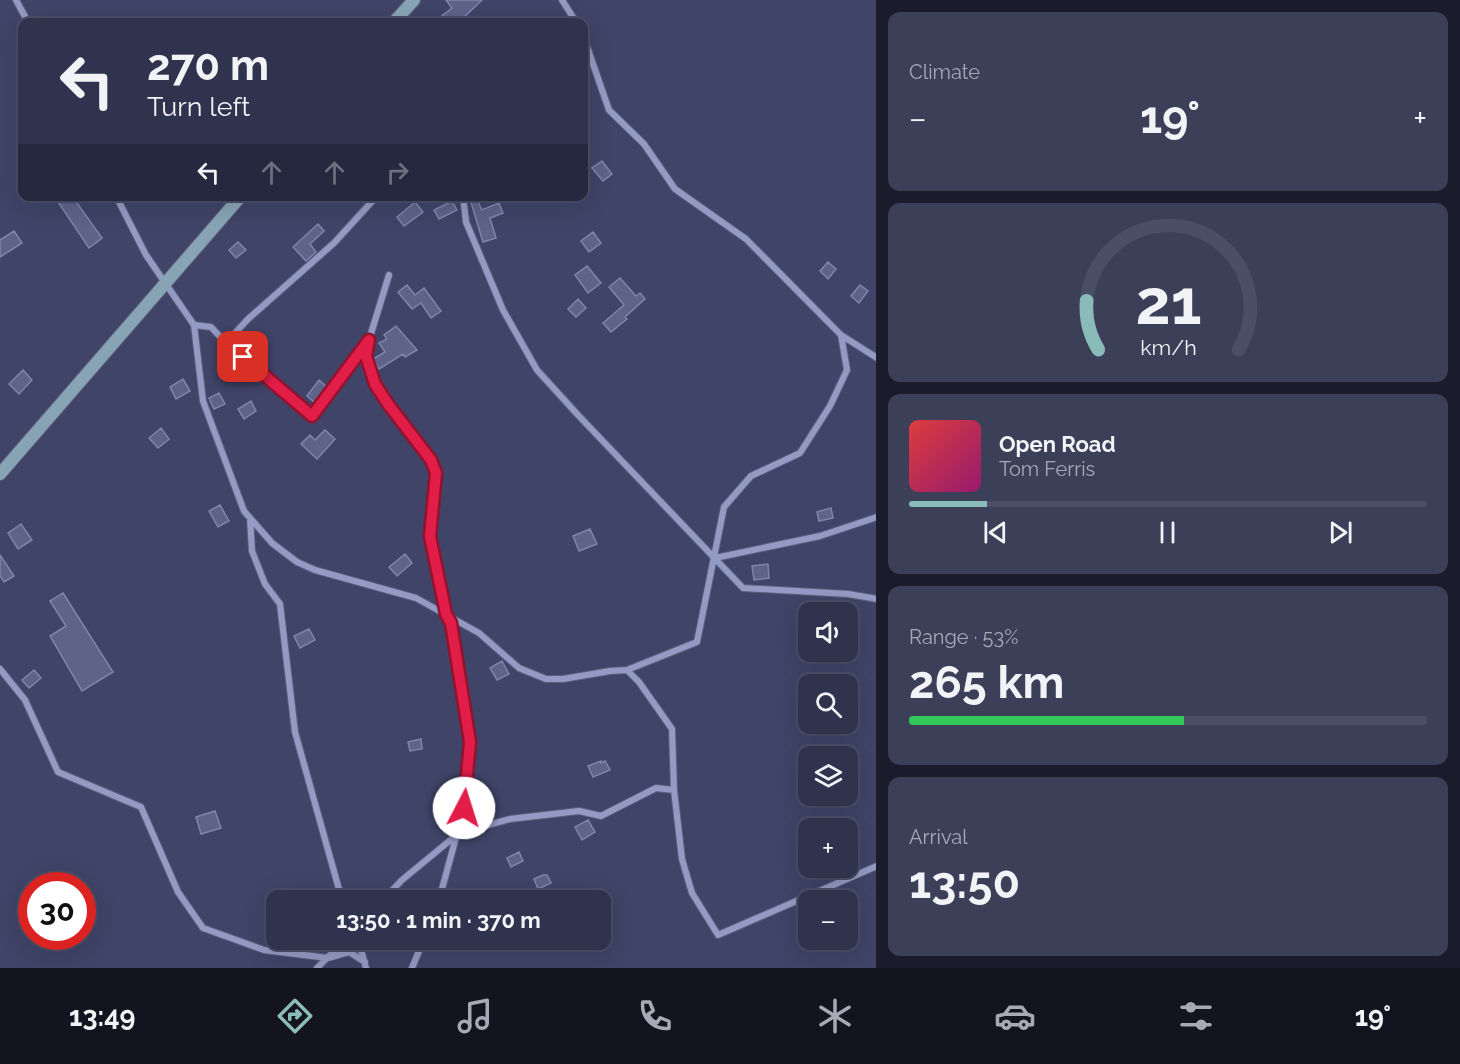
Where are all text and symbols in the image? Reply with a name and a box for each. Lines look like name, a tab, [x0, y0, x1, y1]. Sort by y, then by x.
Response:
text: 270 m	[147, 41, 269, 90]
icon: left	[48, 42, 126, 120]
text: Climate	[909, 60, 980, 84]
text: Turn left	[147, 91, 250, 122]
text: 19°	[1140, 91, 1200, 144]
text: −	[909, 99, 927, 138]
text: +	[1413, 99, 1427, 138]
icon: left	[192, 156, 225, 189]
icon: ahead	[255, 156, 288, 189]
icon: ahead	[318, 156, 351, 189]
icon: right	[381, 156, 414, 189]
text: 21	[1135, 265, 1201, 339]
pin	[217, 331, 268, 382]
text: km/h	[1140, 335, 1196, 360]
icon: arrive	[226, 340, 259, 373]
text: Open Road	[999, 431, 1116, 457]
text: Tom Ferris	[999, 457, 1095, 481]
icon: previous	[979, 516, 1012, 549]
icon: pause	[1151, 516, 1184, 549]
icon: next	[1324, 516, 1357, 549]
map controls	[798, 602, 858, 950]
button: sound	[798, 602, 858, 662]
text: Range · 53%	[909, 625, 1018, 649]
text: 265 km	[909, 656, 1064, 709]
button: search	[798, 674, 858, 734]
button: layers	[798, 746, 858, 806]
position arrow	[432, 776, 496, 840]
button: +	[798, 818, 858, 878]
text: Arrival	[909, 825, 968, 849]
text: 13:50	[909, 856, 1020, 909]
speed limit sign: 30	[18, 872, 96, 950]
button: −	[798, 890, 858, 950]
text: 13:50 · 1 min · 370 m	[336, 907, 541, 933]
icon: directions	[274, 995, 316, 1037]
icon: music	[454, 995, 496, 1037]
icon: phone	[634, 995, 676, 1037]
icon: climate	[814, 995, 856, 1037]
icon: car	[994, 995, 1036, 1037]
icon: filters	[1175, 995, 1217, 1037]
text: 13:49	[69, 1001, 135, 1032]
text: 19°	[1355, 1001, 1391, 1032]

